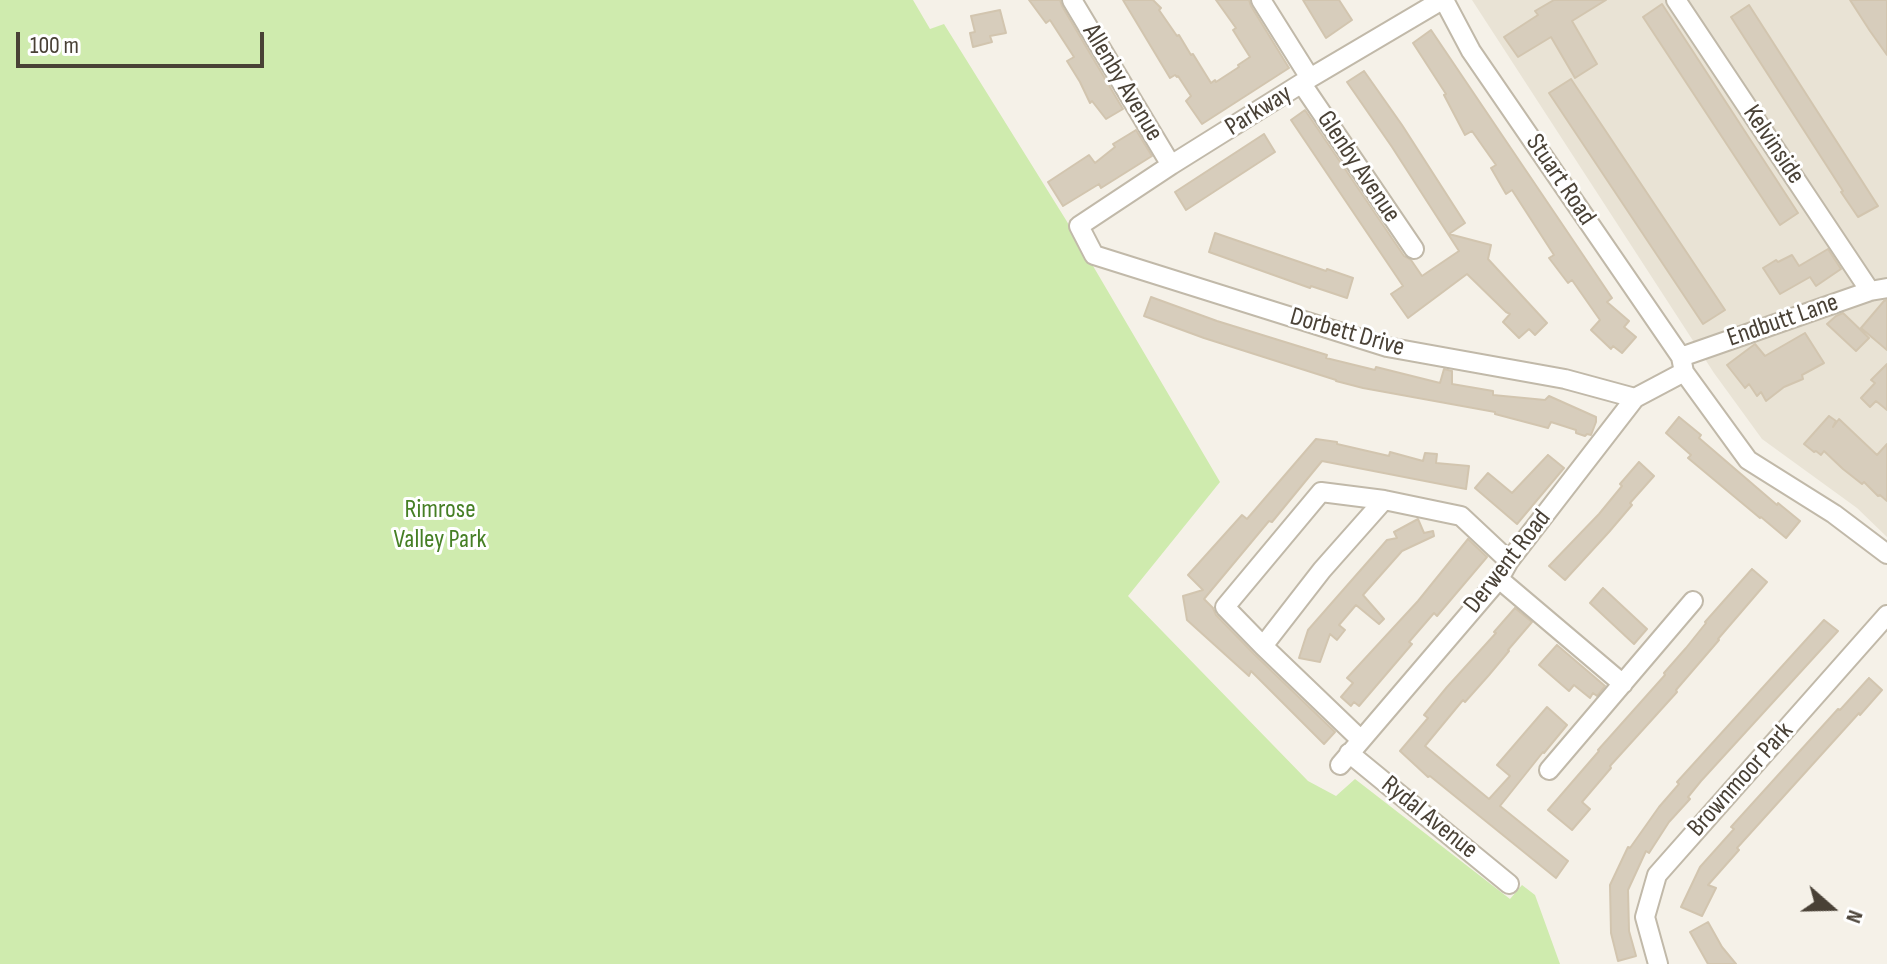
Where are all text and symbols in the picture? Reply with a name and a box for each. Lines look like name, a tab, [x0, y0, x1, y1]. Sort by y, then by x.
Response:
scale bar	[20, 16, 268, 66]
street label: Allenby Avenue	[1075, 19, 1169, 147]
text: 100 m	[30, 31, 79, 60]
street label: Parkway	[1220, 79, 1298, 143]
street label: Kelvinside	[1735, 100, 1811, 190]
street label: Glenby Avenue	[1309, 105, 1407, 229]
street label: Stuart Road	[1518, 129, 1602, 231]
street label: Endbutt Lane	[1723, 287, 1843, 355]
street label: Dorbett Drive	[1286, 302, 1408, 364]
park label: Rimrose Valley Park	[393, 494, 487, 556]
street label: Derwent Road	[1458, 504, 1558, 620]
street label: Brownmoor Park	[1682, 716, 1800, 844]
street label: Rydal Avenue	[1375, 770, 1483, 866]
north arrow	[1791, 868, 1871, 948]
text: N	[1839, 906, 1869, 927]

